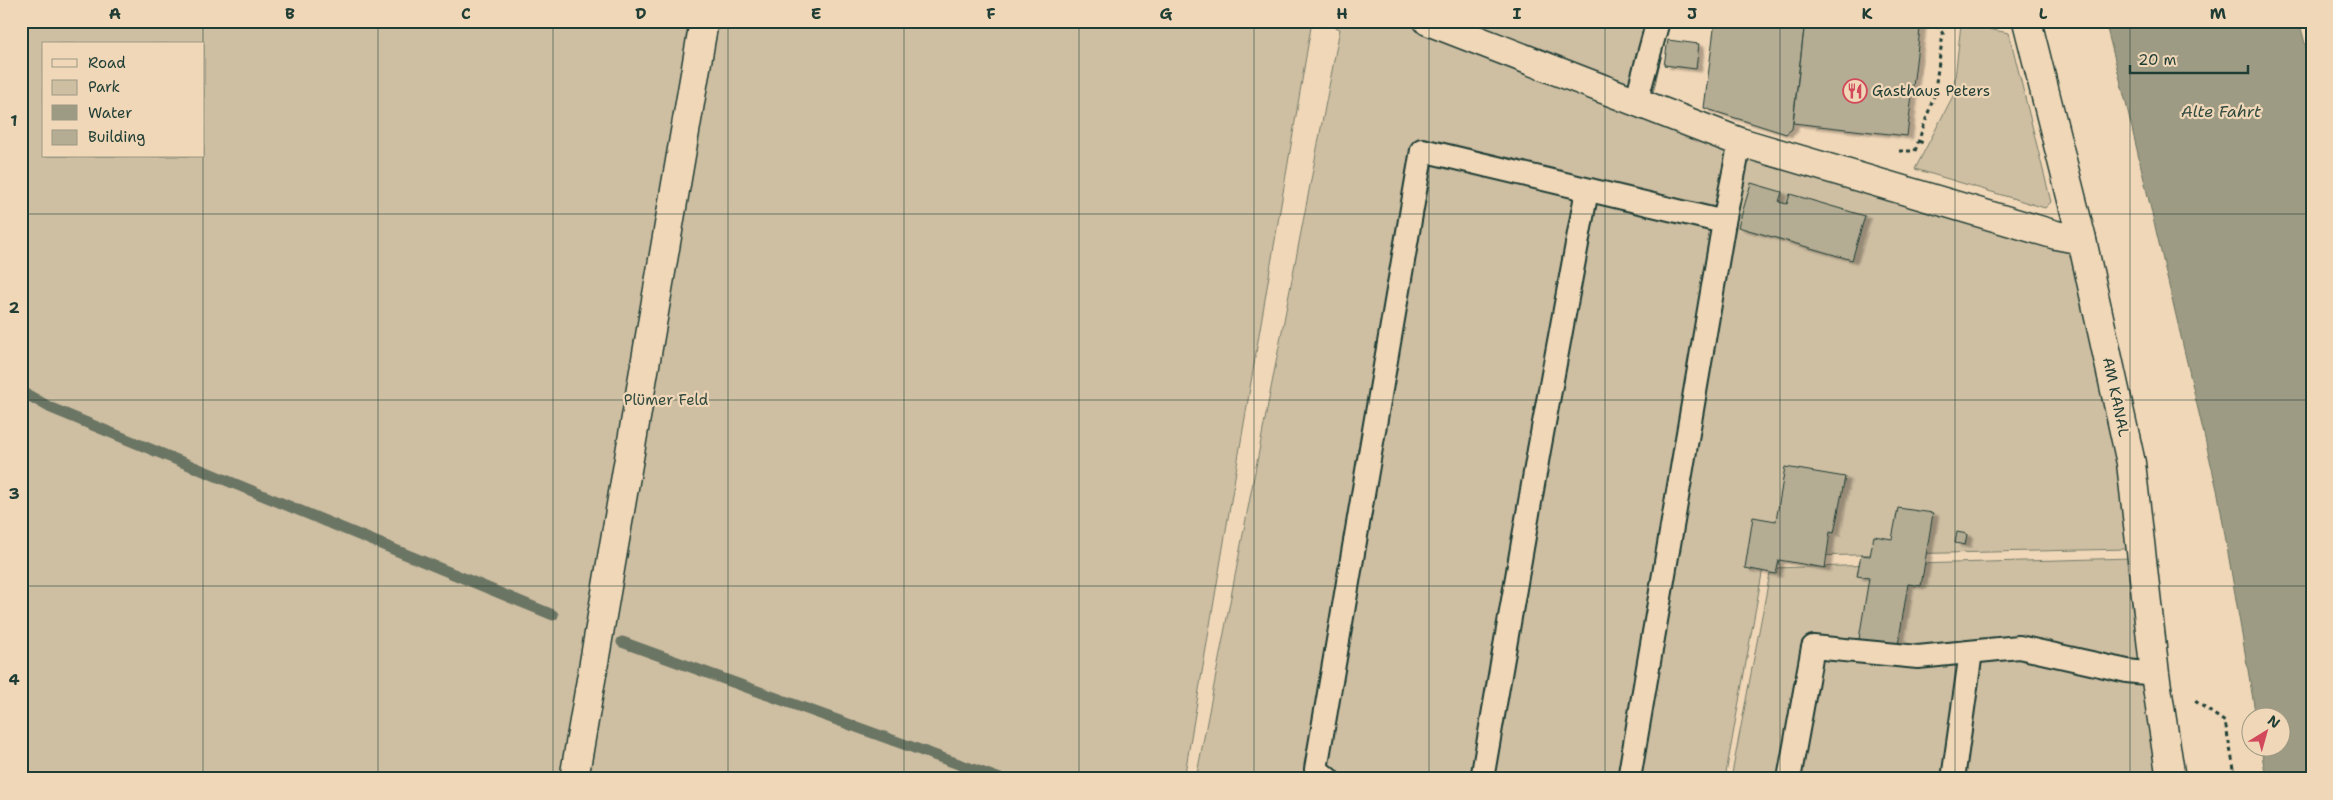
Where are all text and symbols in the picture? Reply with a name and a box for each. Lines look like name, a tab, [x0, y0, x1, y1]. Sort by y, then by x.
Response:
text: A	[109, 3, 121, 24]
text: B	[285, 3, 295, 24]
text: C	[461, 3, 471, 24]
text: D	[635, 3, 647, 24]
text: E	[811, 3, 821, 24]
text: F	[986, 3, 996, 24]
text: G	[1160, 3, 1173, 24]
text: H	[1336, 3, 1348, 24]
text: I	[1513, 3, 1522, 24]
text: J	[1687, 3, 1697, 24]
text: K	[1862, 3, 1873, 24]
text: L	[2039, 3, 2048, 24]
text: M	[2210, 3, 2227, 24]
legend	[42, 42, 205, 158]
scale bar	[2130, 42, 2248, 74]
text: 20 m	[2138, 50, 2177, 70]
text: Road	[88, 53, 126, 73]
text: Park	[88, 77, 120, 97]
restaurant icon: Gasthaus Peters	[1842, 78, 1868, 104]
place label: Gasthaus Peters	[1872, 81, 1990, 101]
water label: Alte Fahrt	[2181, 101, 2261, 122]
text: Water	[88, 103, 132, 123]
text: 1	[10, 110, 18, 131]
text: Building	[88, 127, 145, 147]
text: 2	[8, 297, 20, 318]
street label: AM KANAL	[2098, 355, 2134, 439]
park label: Plümer Feld	[624, 390, 709, 410]
text: 3	[8, 483, 20, 504]
text: 4	[8, 669, 20, 690]
north arrow	[2240, 708, 2290, 758]
text: N	[2264, 711, 2284, 732]

